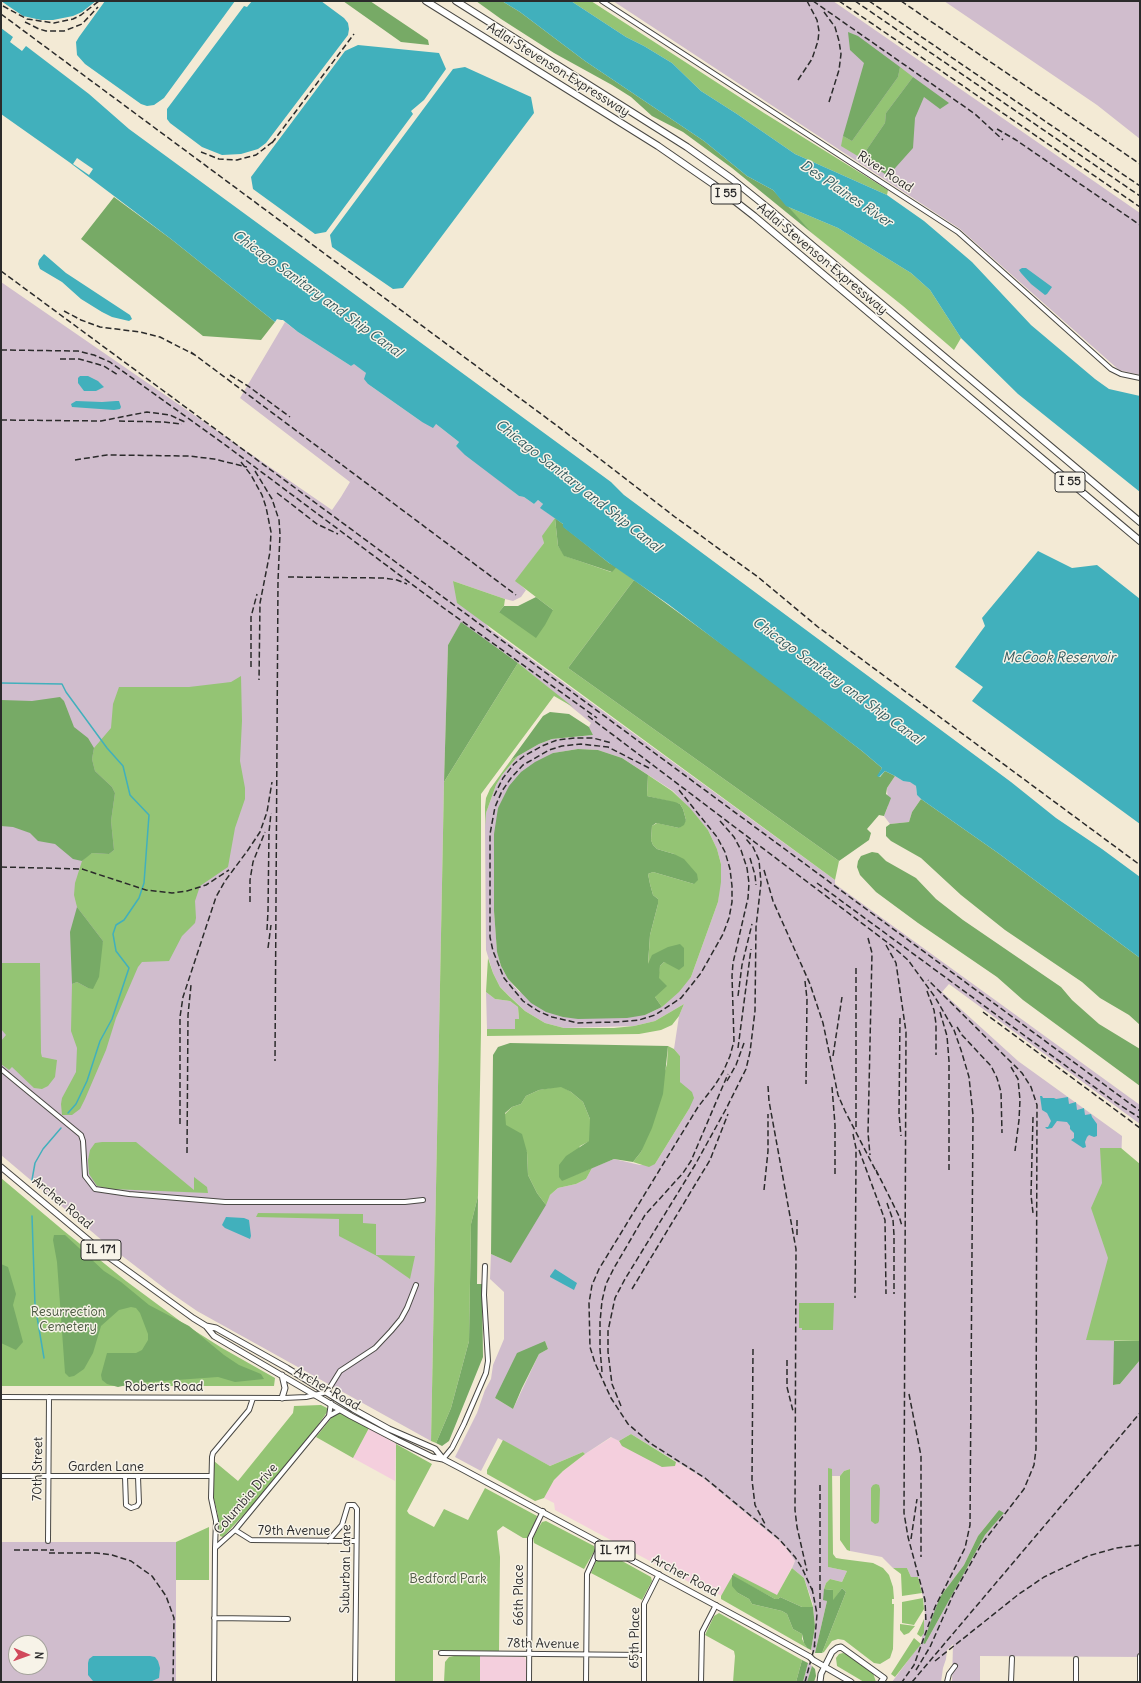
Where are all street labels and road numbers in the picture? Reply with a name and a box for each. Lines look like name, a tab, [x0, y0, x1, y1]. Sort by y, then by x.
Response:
street label: Adlai Stevenson Expressway	[484, 20, 632, 120]
street label: River Road	[854, 148, 916, 196]
road number: I 55	[711, 184, 741, 204]
street label: Adlai Stevenson Expressway	[754, 200, 890, 318]
road number: I 55	[1055, 472, 1085, 492]
street label: Archer Road	[29, 1173, 95, 1233]
road number: IL 171	[81, 1240, 121, 1260]
street label: Archer Road	[291, 1364, 363, 1414]
street label: Roberts Road	[125, 1379, 203, 1395]
street label: 70th Street	[30, 1437, 46, 1501]
street label: Garden Lane	[68, 1459, 144, 1475]
street label: Columbia Drive	[211, 1460, 281, 1538]
street label: 79th Avenue	[258, 1523, 330, 1539]
street label: Suburban Lane	[337, 1524, 355, 1614]
road number: IL 171	[595, 1541, 635, 1561]
street label: Archer Road	[649, 1552, 721, 1600]
street label: 66th Place	[511, 1564, 527, 1626]
street label: 65th Place	[627, 1607, 643, 1669]
street label: 78th Avenue	[507, 1636, 579, 1652]

